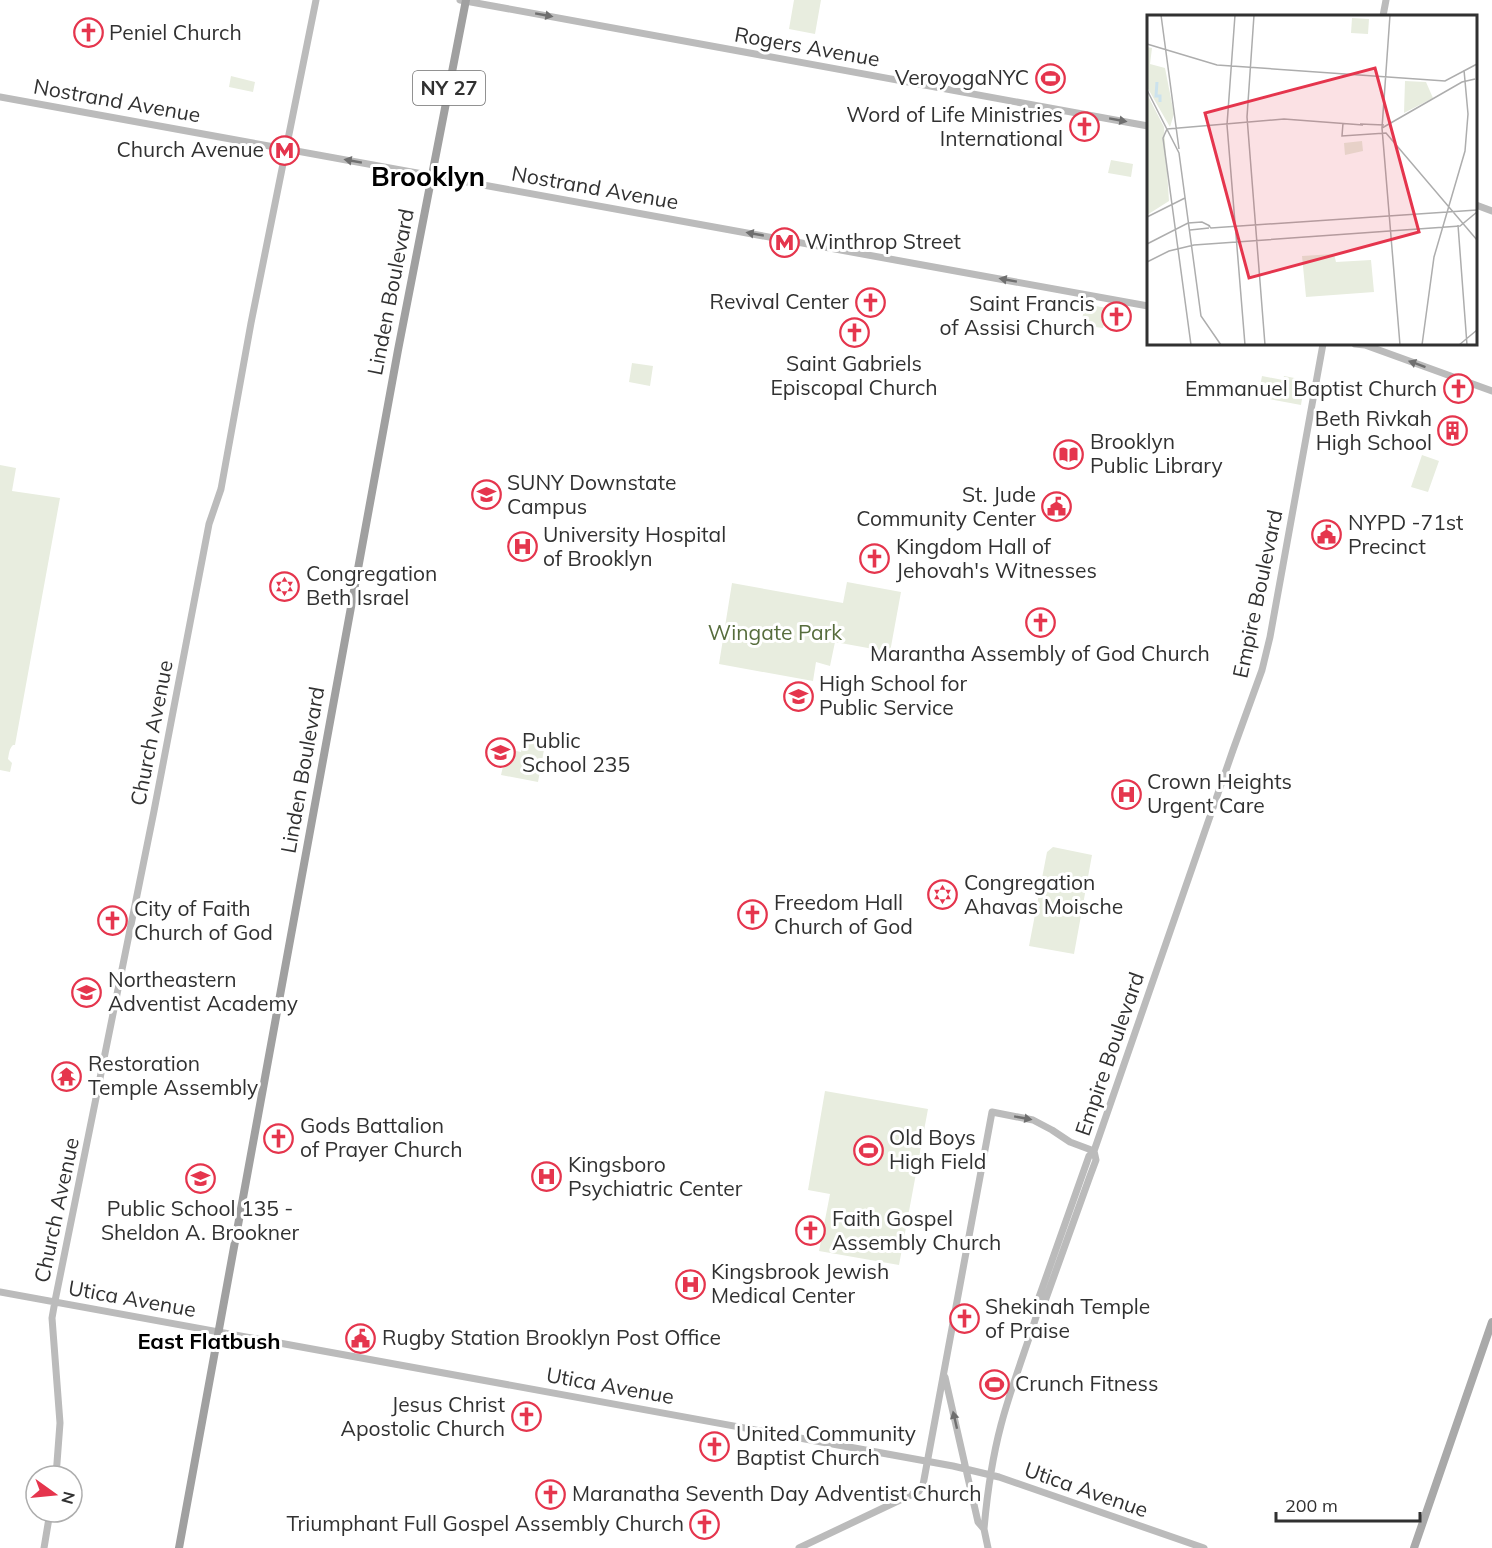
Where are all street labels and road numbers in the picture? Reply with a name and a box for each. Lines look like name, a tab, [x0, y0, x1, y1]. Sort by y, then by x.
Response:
street label: Rogers Avenue	[733, 20, 882, 72]
road number: NY 27	[413, 71, 485, 105]
street label: Nostrand Avenue	[32, 73, 203, 127]
street label: Nostrand Avenue	[510, 160, 681, 214]
street label: Linden Boulevard	[361, 206, 419, 377]
street label: Empire Boulevard	[1227, 507, 1288, 680]
street label: Church Avenue	[124, 658, 178, 808]
street label: Linden Boulevard	[275, 684, 329, 855]
street label: Empire Boulevard	[1069, 969, 1149, 1139]
street label: Church Avenue	[28, 1135, 84, 1285]
street label: Utica Avenue	[66, 1274, 198, 1322]
street label: Utica Avenue	[544, 1361, 676, 1409]
street label: Utica Avenue	[1021, 1456, 1152, 1522]

